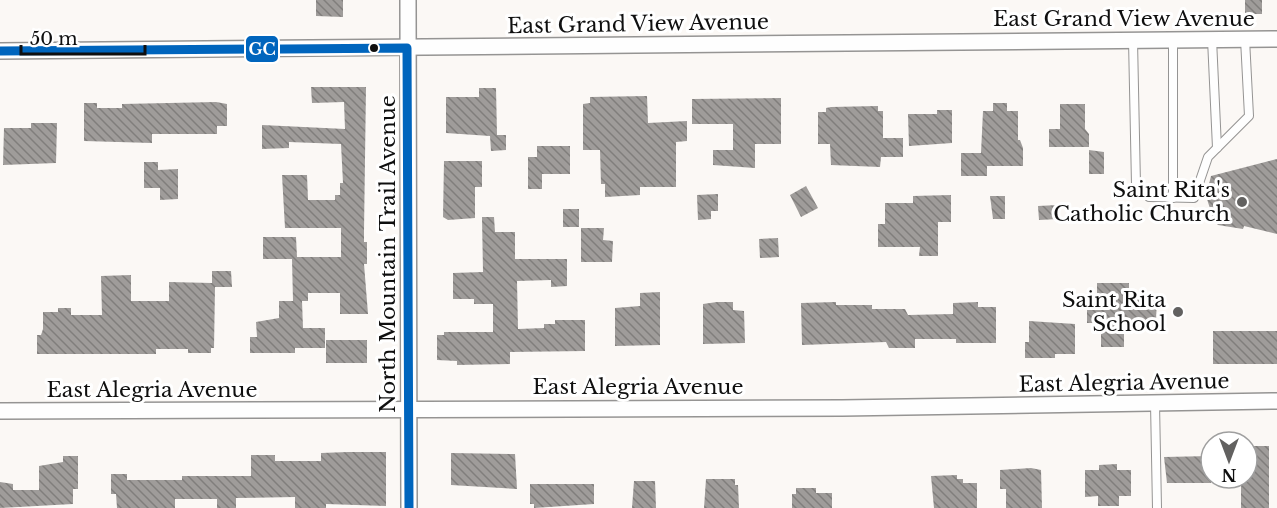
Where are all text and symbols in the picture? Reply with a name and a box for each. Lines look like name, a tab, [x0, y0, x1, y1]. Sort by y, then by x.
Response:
street label: East Grand View Avenue	[993, 6, 1255, 32]
street label: East Grand View Avenue	[507, 9, 769, 39]
scale bar	[21, 18, 146, 56]
text: 50 m	[30, 28, 78, 50]
line badge: GC	[245, 35, 279, 63]
text: GC	[248, 39, 276, 59]
unlabelled marker	[368, 42, 380, 54]
street label: North Mountain Trail Avenue	[375, 95, 401, 413]
place label: Saint Rita's Catholic Church	[1053, 177, 1230, 227]
marker: Saint Rita's Catholic Church	[1235, 195, 1249, 209]
place label: Saint Rita School	[1062, 287, 1166, 337]
marker: Saint Rita School	[1171, 305, 1185, 319]
street label: East Alegria Avenue	[1018, 368, 1230, 398]
street label: East Alegria Avenue	[533, 374, 743, 400]
street label: East Alegria Avenue	[47, 377, 257, 403]
north arrow	[1199, 430, 1259, 490]
text: N	[1221, 465, 1237, 485]

